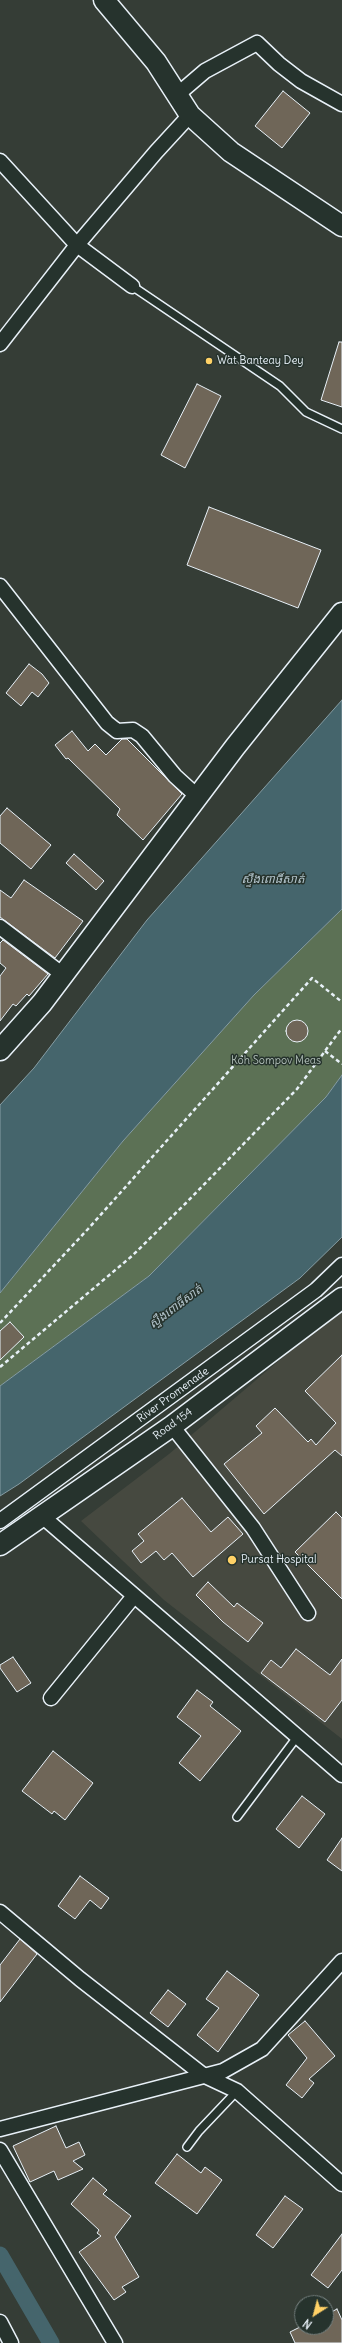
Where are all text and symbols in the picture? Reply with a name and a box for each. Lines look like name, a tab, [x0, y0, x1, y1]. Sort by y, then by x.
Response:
place label: Wat Banteay Dey	[217, 354, 304, 368]
marker: Wat Banteay Dey	[204, 356, 214, 366]
water label: ស្ទឹងពោធិ៍សាត់	[241, 873, 305, 887]
park label: Koh Sompov Meas	[231, 1054, 321, 1068]
water label: ស្ទឹងពោធិ៍សាត់	[146, 1282, 206, 1332]
street label: River Promenade	[135, 1365, 211, 1425]
street label: Road 154	[151, 1405, 195, 1443]
place label: Pursat Hospital	[241, 1553, 316, 1567]
marker: Pursat Hospital	[226, 1554, 238, 1566]
north arrow	[294, 2295, 334, 2335]
text: N	[300, 2316, 315, 2332]

